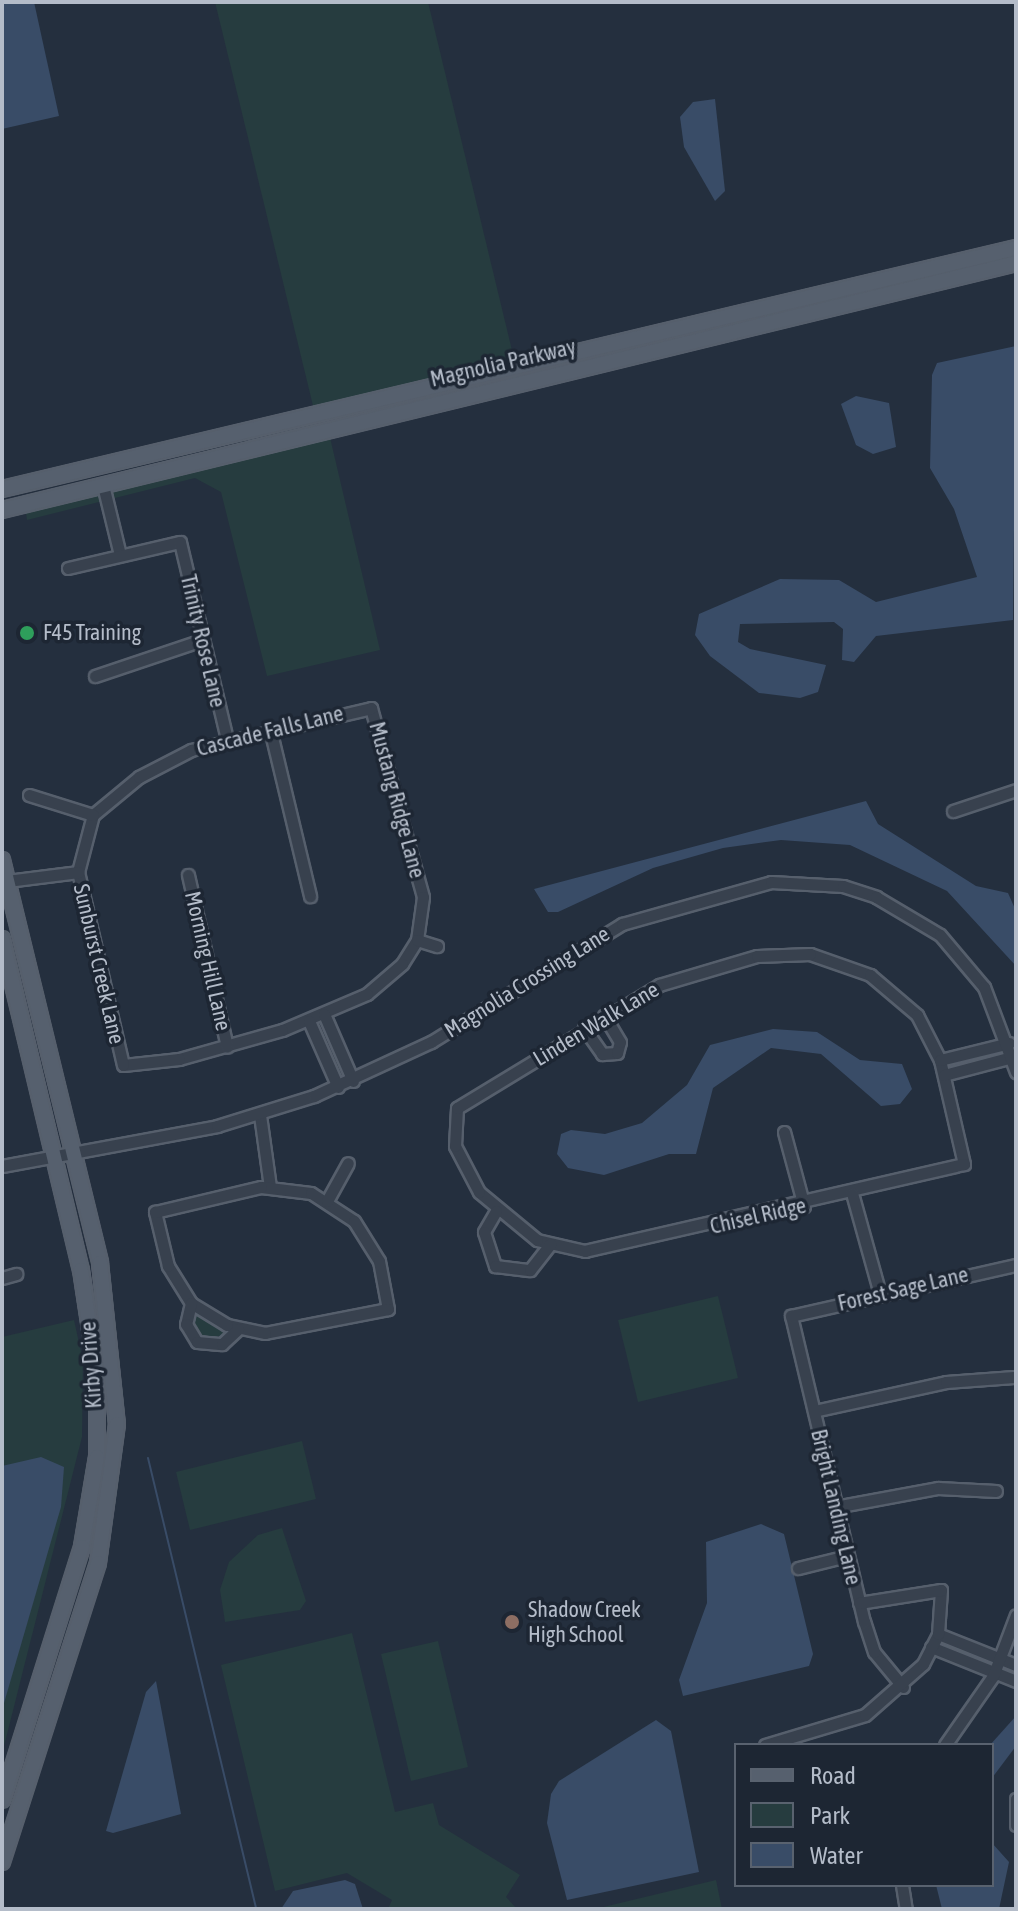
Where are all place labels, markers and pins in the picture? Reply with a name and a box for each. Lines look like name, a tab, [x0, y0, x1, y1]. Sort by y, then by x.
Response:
place label: F45 Training	[43, 620, 141, 646]
marker: F45 Training	[18, 624, 36, 642]
place label: Shadow Creek High School	[528, 1596, 641, 1648]
marker: Shadow Creek High School	[503, 1613, 521, 1631]

